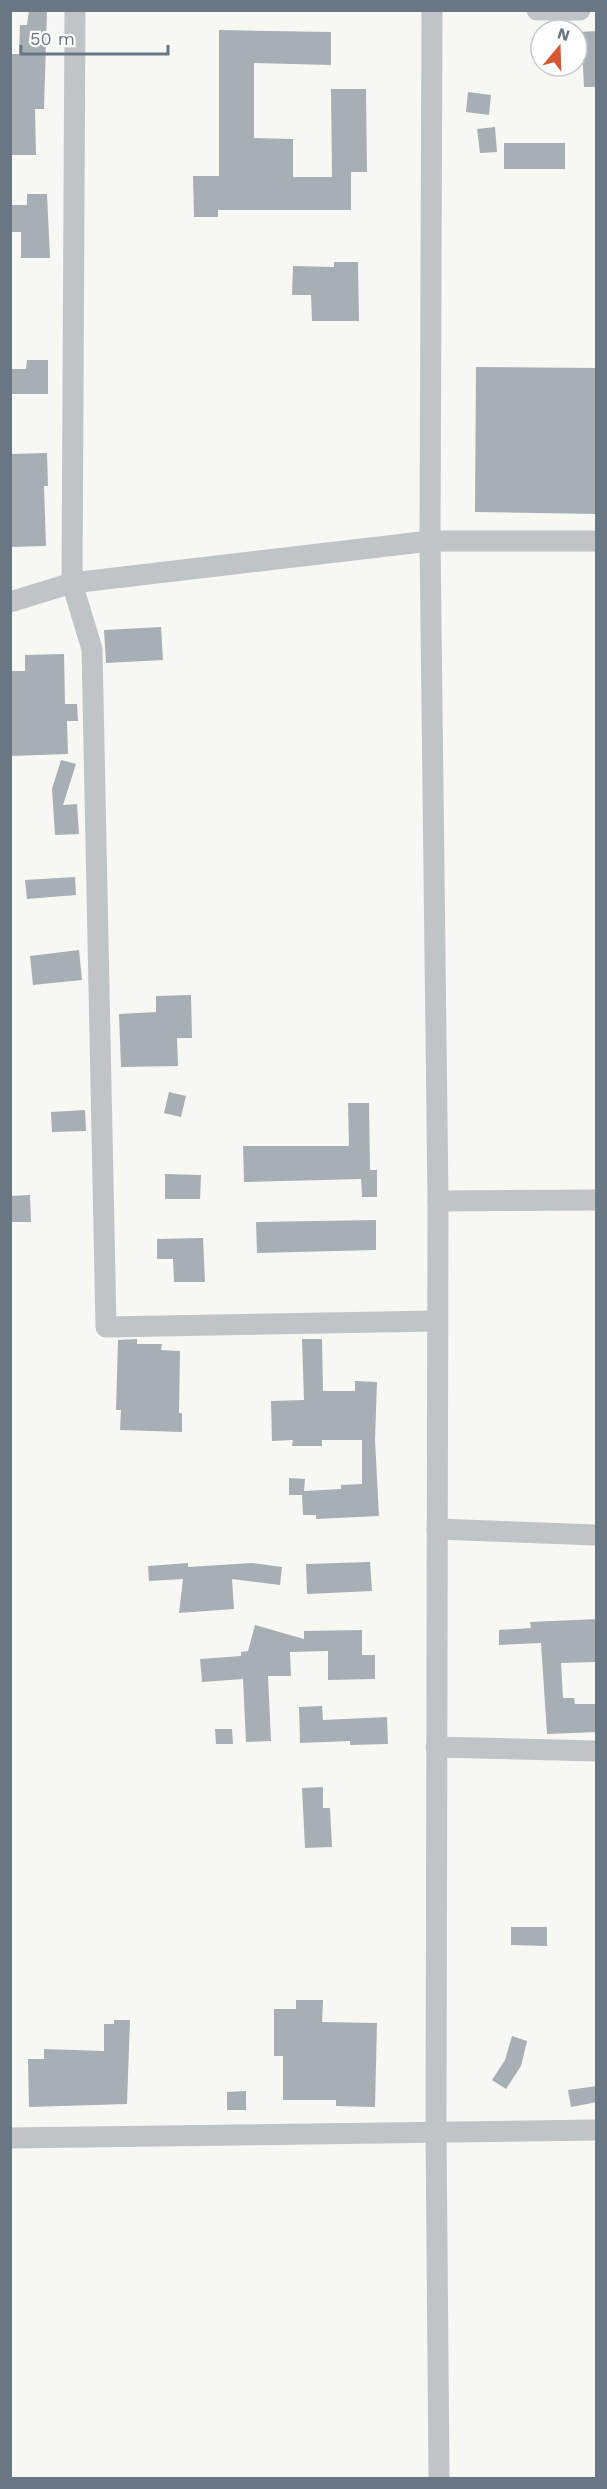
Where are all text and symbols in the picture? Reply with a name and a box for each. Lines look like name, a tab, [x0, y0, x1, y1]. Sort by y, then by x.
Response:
scale bar	[21, 18, 168, 56]
north arrow	[529, 18, 589, 78]
text: N	[555, 23, 572, 45]
text: 50 m	[30, 28, 75, 49]

